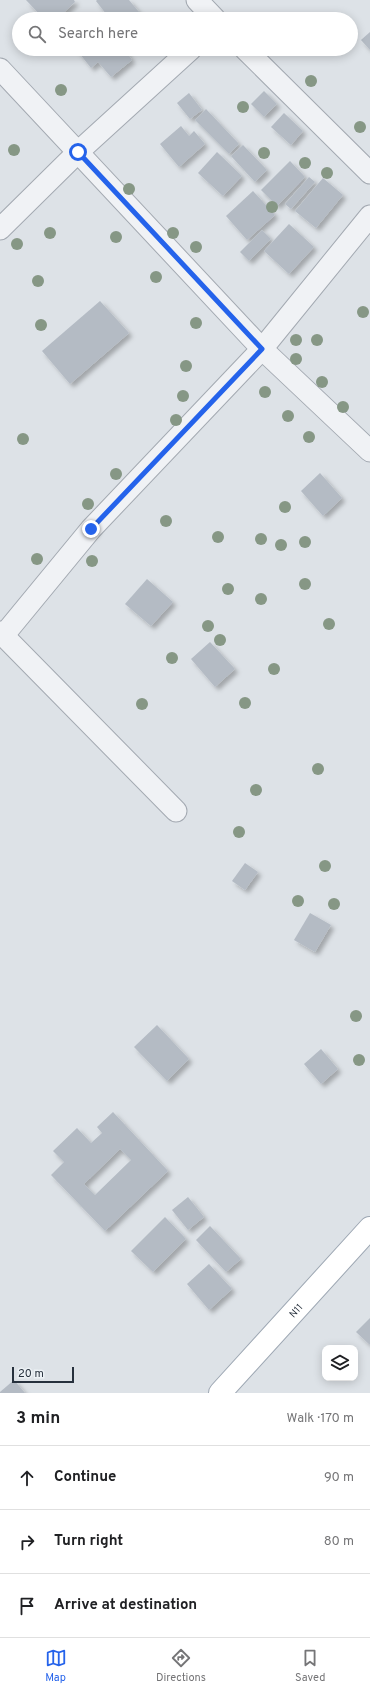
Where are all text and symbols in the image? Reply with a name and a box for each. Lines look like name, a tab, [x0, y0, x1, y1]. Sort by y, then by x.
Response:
search box	[12, 12, 358, 56]
icon: search	[26, 23, 48, 45]
text: Search here	[58, 25, 138, 44]
route start	[69, 143, 87, 161]
route end	[82, 520, 100, 538]
street label: N11	[287, 1301, 306, 1321]
map controls	[322, 1345, 358, 1381]
button: layers	[322, 1345, 358, 1381]
scale bar	[12, 1365, 74, 1384]
text: 20 m	[18, 1367, 44, 1381]
text: 3 min	[16, 1408, 60, 1430]
text: Walk · 170 m	[287, 1411, 354, 1427]
icon: ahead	[16, 1467, 38, 1489]
text: Continue	[54, 1468, 116, 1487]
text: 90 m	[324, 1470, 354, 1486]
icon: right	[16, 1531, 38, 1553]
text: Turn right	[54, 1532, 123, 1551]
text: 80 m	[324, 1534, 354, 1550]
icon: arrive	[16, 1595, 38, 1617]
text: Arrive at destination	[54, 1596, 197, 1615]
tab: Map	[45, 1647, 67, 1685]
tab: Directions	[156, 1647, 206, 1685]
tab: Saved	[295, 1647, 325, 1685]

